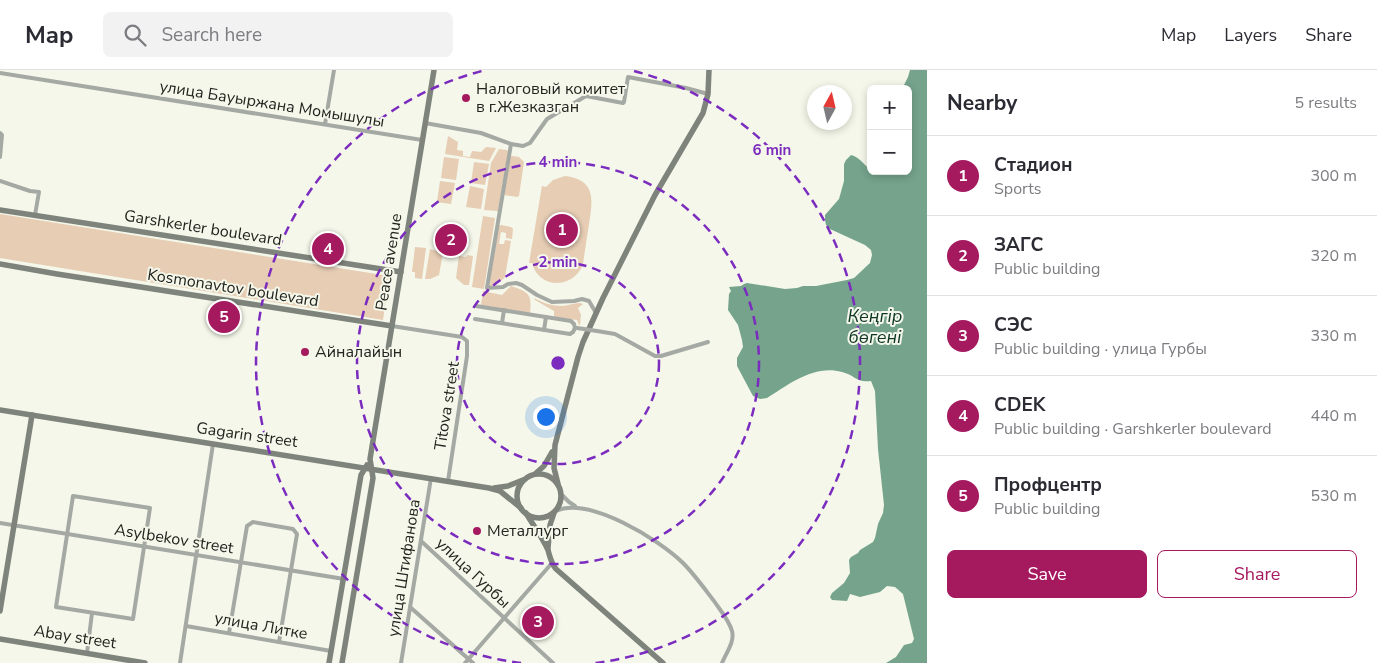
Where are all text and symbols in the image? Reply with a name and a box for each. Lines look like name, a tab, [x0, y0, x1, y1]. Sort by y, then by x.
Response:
search box	[103, 12, 453, 57]
text: Map	[25, 19, 73, 51]
icon: search	[121, 21, 149, 49]
text: Search here	[161, 22, 262, 48]
text: Map	[1161, 23, 1196, 47]
text: Layers	[1224, 23, 1277, 47]
text: Share	[1305, 23, 1352, 47]
street label: улица Бауыржана Момышулы	[158, 75, 386, 133]
place label: Налоговый комитет в г.Жезказган	[476, 78, 626, 118]
north arrow	[807, 85, 852, 130]
map controls	[867, 85, 912, 175]
button: +	[867, 85, 912, 130]
text: Nearby	[947, 89, 1017, 117]
marker: Налоговый комитет в г.Жезказган	[460, 92, 472, 104]
text: 5 results	[1295, 92, 1357, 114]
button: −	[867, 130, 912, 175]
text: 6 min	[753, 140, 791, 160]
text: 4 min	[539, 152, 577, 172]
text: Стадион	[994, 152, 1073, 178]
text: 1	[958, 165, 968, 187]
text: 300 m	[1310, 165, 1357, 187]
text: Sports	[994, 178, 1042, 200]
street label: Garshkerler boulevard	[123, 205, 283, 251]
pin: 1	[546, 211, 578, 249]
street label: Peace avenue	[370, 212, 408, 312]
pin: 2	[435, 221, 467, 259]
pin: 4	[312, 230, 344, 268]
text: ЗАГС	[994, 232, 1043, 258]
text: 2	[958, 245, 968, 267]
text: 320 m	[1310, 245, 1357, 267]
text: 2 min	[539, 252, 577, 272]
text: Public building	[994, 258, 1100, 280]
street label: Kosmonavtov boulevard	[146, 264, 320, 312]
pin: 5	[208, 298, 240, 336]
water label: Кеңгір бөгені	[848, 304, 902, 349]
text: СЭС	[994, 312, 1033, 338]
text: 3	[958, 325, 968, 347]
text: 330 m	[1310, 325, 1357, 347]
text: Public building · улица Гурбы	[994, 338, 1207, 360]
place label: Айналайын	[315, 341, 402, 363]
marker: Айналайын	[299, 346, 311, 358]
centre of rings	[549, 354, 567, 372]
street label: Titova street	[429, 360, 465, 452]
text: CDEK	[994, 392, 1045, 418]
your location	[533, 404, 559, 430]
text: 4	[958, 405, 968, 427]
text: 440 m	[1310, 405, 1357, 427]
street label: Gagarin street	[195, 417, 299, 453]
text: Public building · Garshkerler boulevard	[994, 418, 1272, 440]
text: Профцентр	[994, 472, 1102, 498]
text: 5	[958, 485, 968, 507]
text: 530 m	[1310, 485, 1357, 507]
street label: улица Штифанова	[382, 498, 426, 638]
text: Public building	[994, 498, 1100, 520]
street label: Asylbekov street	[113, 519, 236, 559]
place label: Металлург	[487, 520, 568, 542]
marker: Металлург	[471, 525, 483, 537]
street label: улица Гурбы	[431, 533, 515, 613]
button: Save	[947, 550, 1147, 598]
button: Share	[1157, 550, 1357, 598]
pin: 3	[522, 603, 554, 641]
street label: улица Литке	[213, 607, 309, 645]
street label: Abay street	[32, 620, 118, 654]

